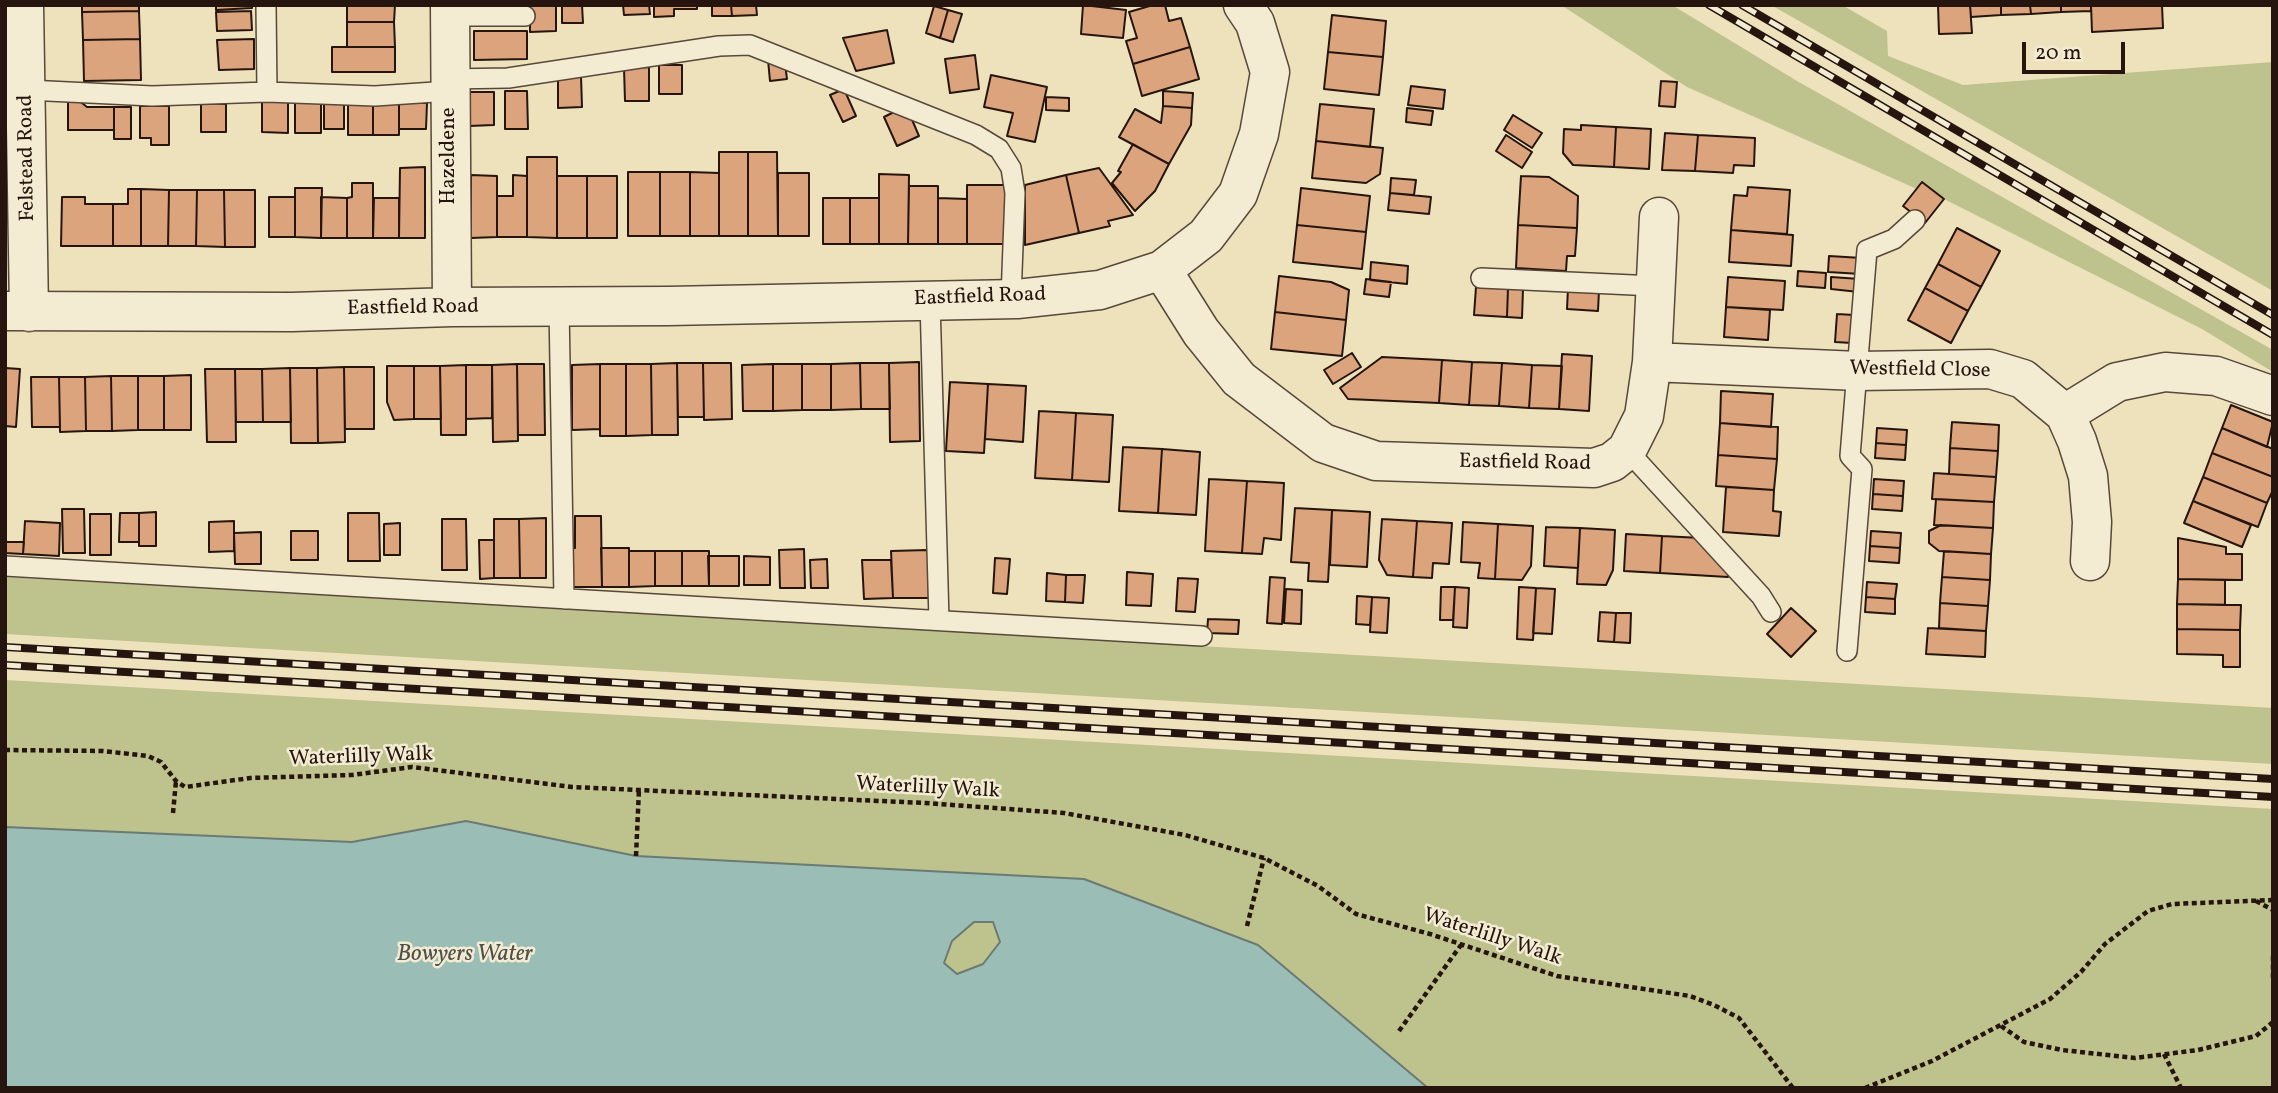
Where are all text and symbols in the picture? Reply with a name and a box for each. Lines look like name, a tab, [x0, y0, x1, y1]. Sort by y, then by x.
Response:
scale bar	[2026, 28, 2129, 72]
text: 20 m	[2035, 39, 2081, 68]
street label: Felstead Road	[14, 94, 42, 222]
street label: Hazeldene	[437, 107, 463, 205]
street label: Eastfield Road	[913, 283, 1047, 313]
street label: Eastfield Road	[347, 295, 479, 323]
street label: Westfield Close	[1849, 357, 1991, 385]
street label: Eastfield Road	[1459, 450, 1591, 478]
street label: Waterlilly Walk	[289, 743, 433, 773]
street label: Waterlilly Walk	[855, 773, 1001, 805]
street label: Waterlilly Walk	[1420, 904, 1564, 972]
water label: Bowyers Water	[397, 942, 533, 970]

